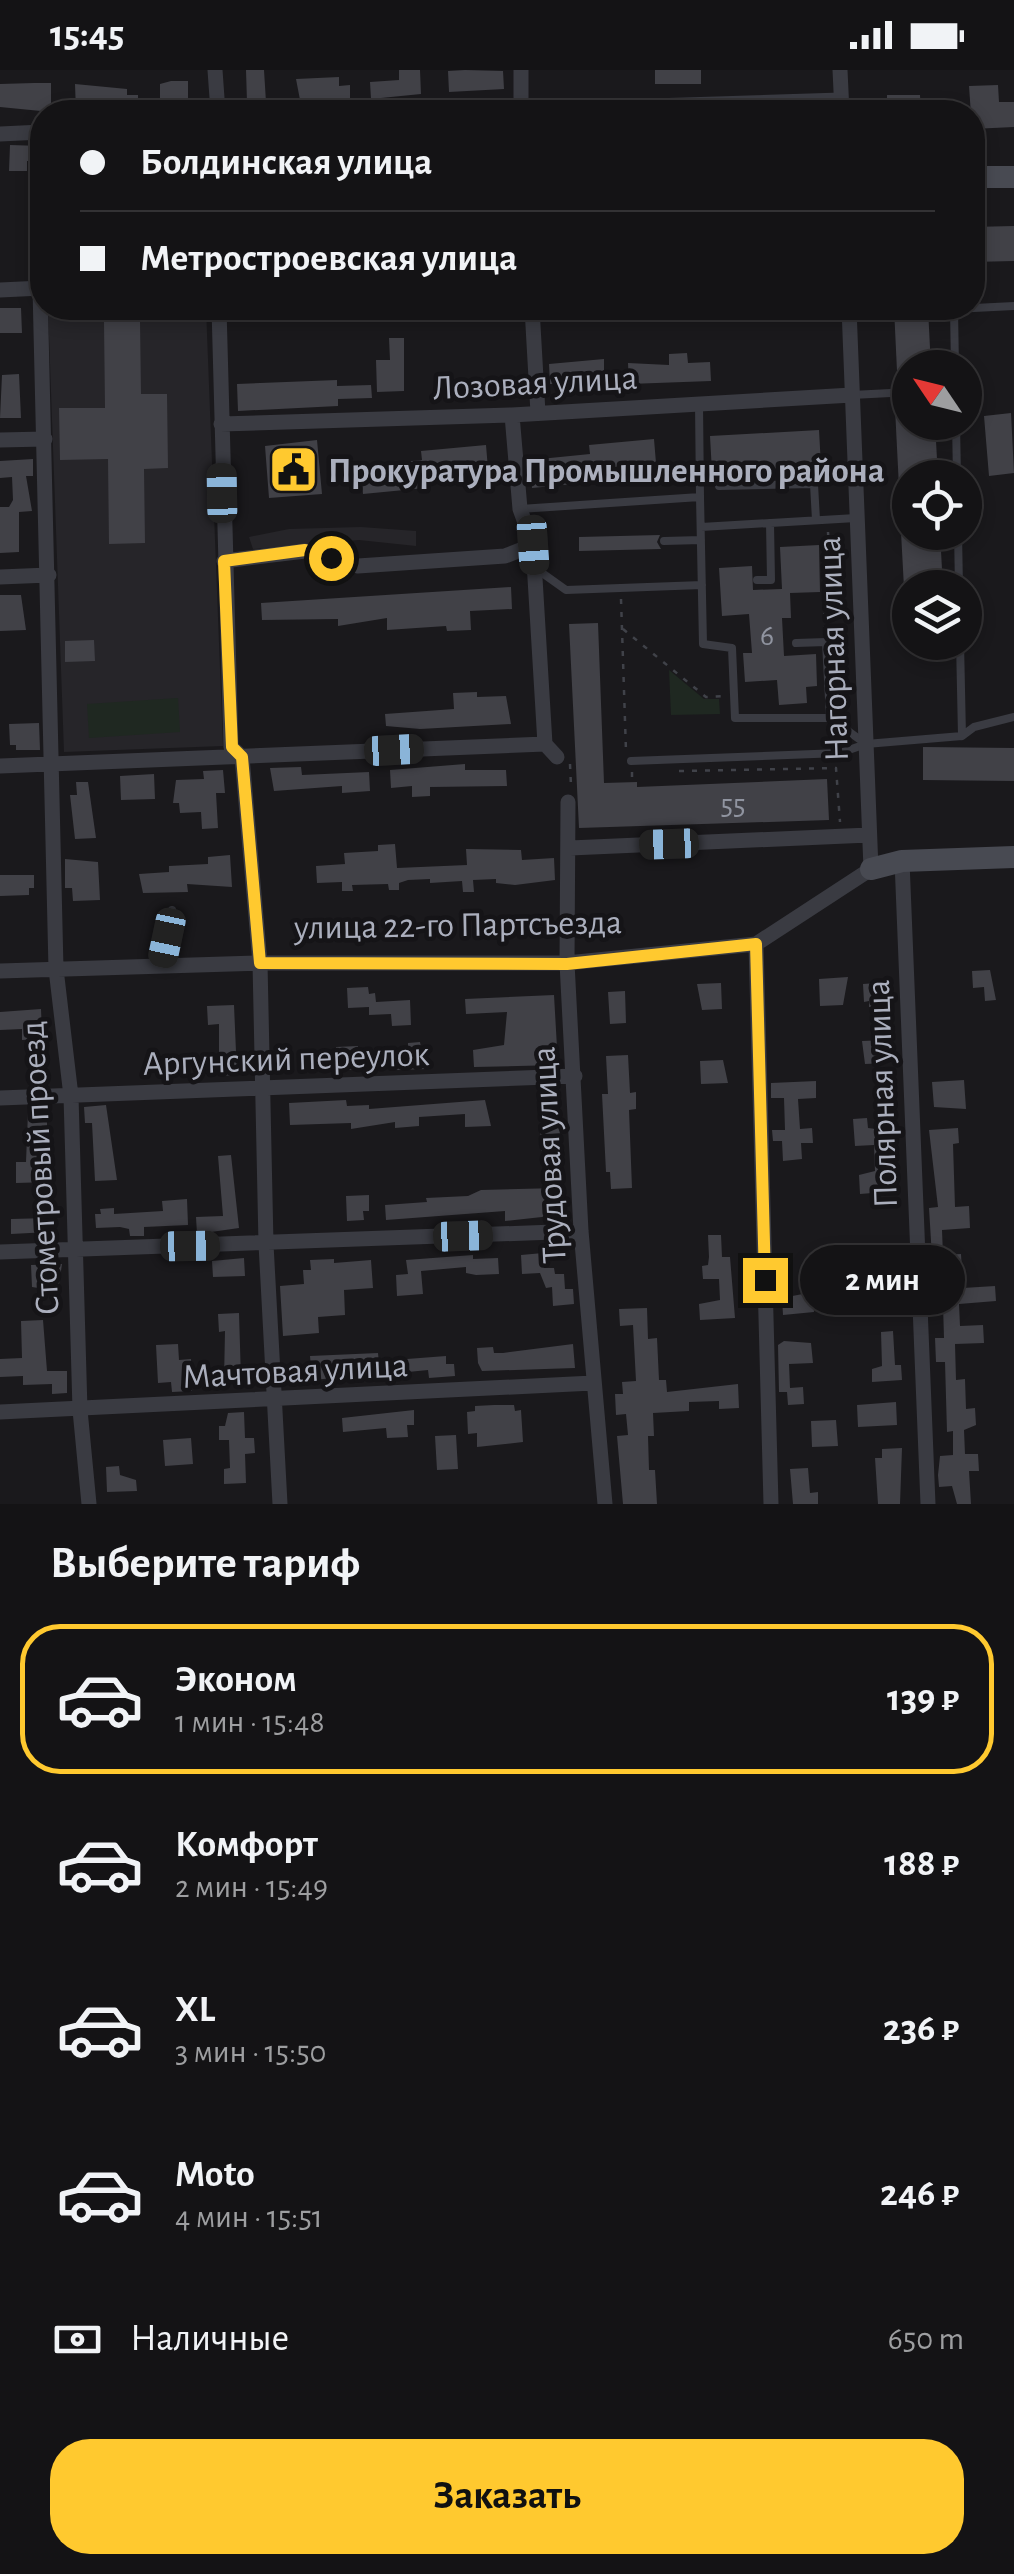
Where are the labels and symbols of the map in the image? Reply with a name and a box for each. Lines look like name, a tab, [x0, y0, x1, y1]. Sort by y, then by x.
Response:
north arrow	[892, 350, 982, 440]
street label: Лозовая улица	[432, 361, 638, 406]
public building icon: Прокуратура Промышленного района	[267, 444, 319, 496]
place label: Прокуратура Промышленного района	[328, 454, 884, 489]
car	[206, 463, 238, 523]
car	[516, 514, 550, 576]
route start	[309, 536, 354, 581]
street label: Нагорная улица	[812, 536, 855, 762]
house number: 6	[760, 621, 774, 651]
car	[363, 733, 425, 767]
house number: 55	[720, 790, 746, 820]
car	[638, 828, 700, 860]
street label: улица 22-го Партсъезда	[293, 905, 622, 946]
car	[146, 906, 188, 970]
street label: Полярная улица	[861, 979, 904, 1209]
street label: Стометровый проезд	[15, 1020, 66, 1316]
street label: Аргунский переулок	[142, 1037, 430, 1082]
street label: Трудовая улица	[526, 1046, 573, 1264]
car	[432, 1220, 494, 1252]
car	[160, 1230, 220, 1262]
callout: 2 мин	[800, 1245, 965, 1315]
route end	[743, 1258, 788, 1303]
street label: Мачтовая улица	[181, 1348, 409, 1395]

